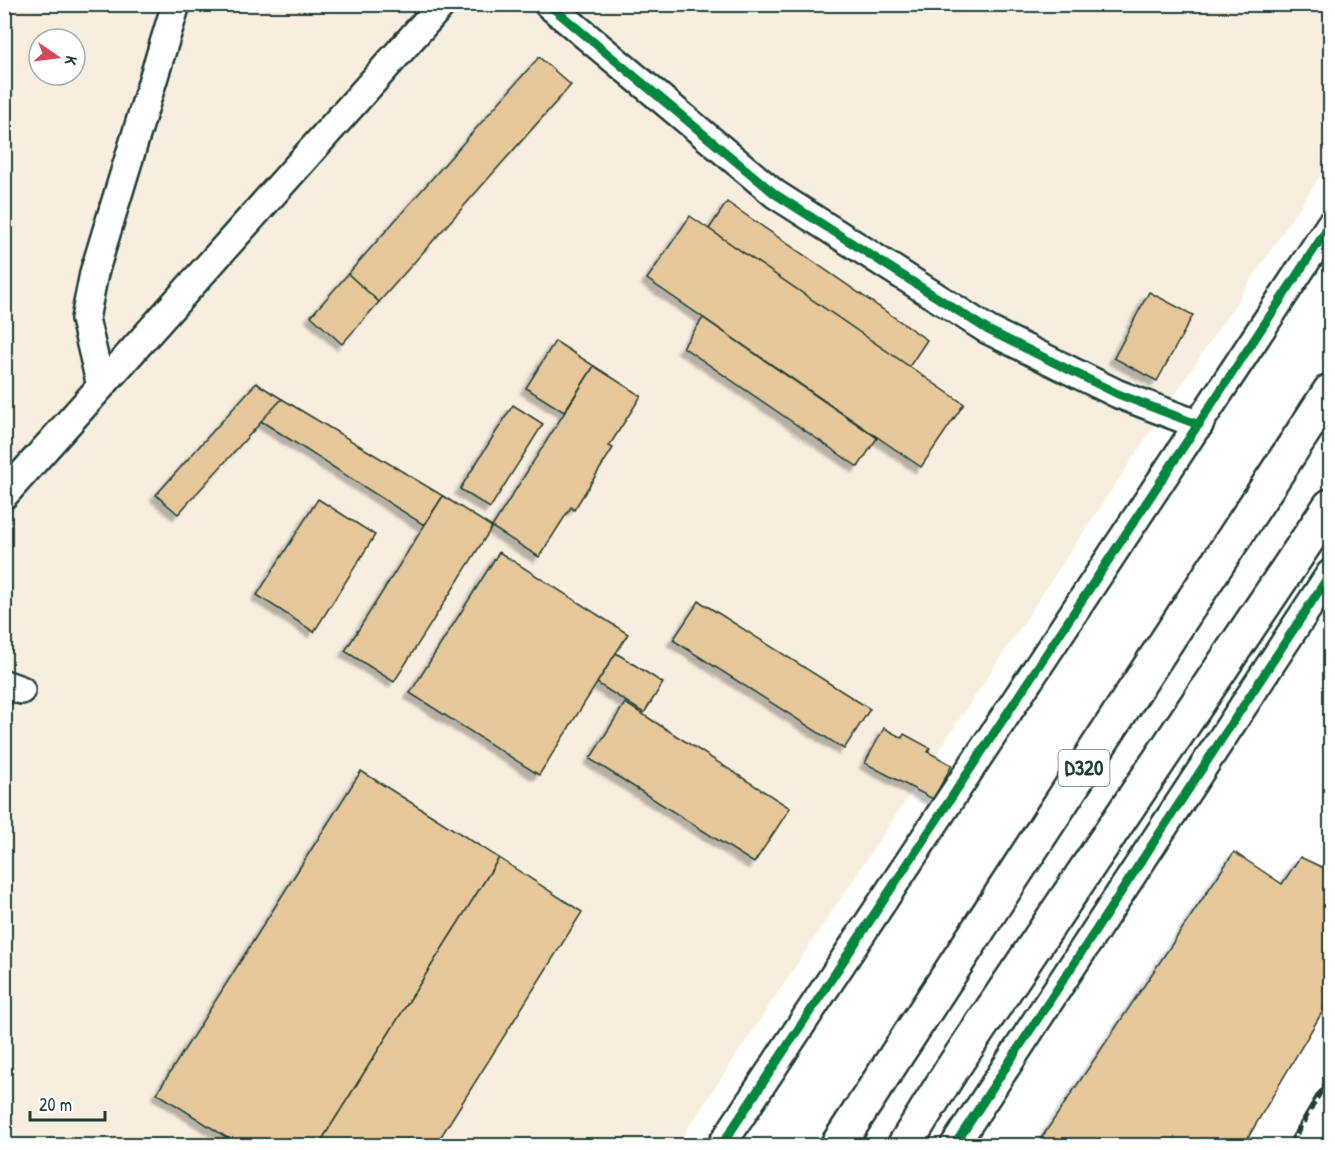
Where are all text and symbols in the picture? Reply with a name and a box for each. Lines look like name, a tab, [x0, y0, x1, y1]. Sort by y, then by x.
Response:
north arrow	[27, 27, 87, 87]
text: K	[60, 54, 83, 68]
road number: D320	[1058, 750, 1110, 786]
scale bar	[30, 1084, 105, 1122]
text: 20 m	[39, 1092, 72, 1117]

